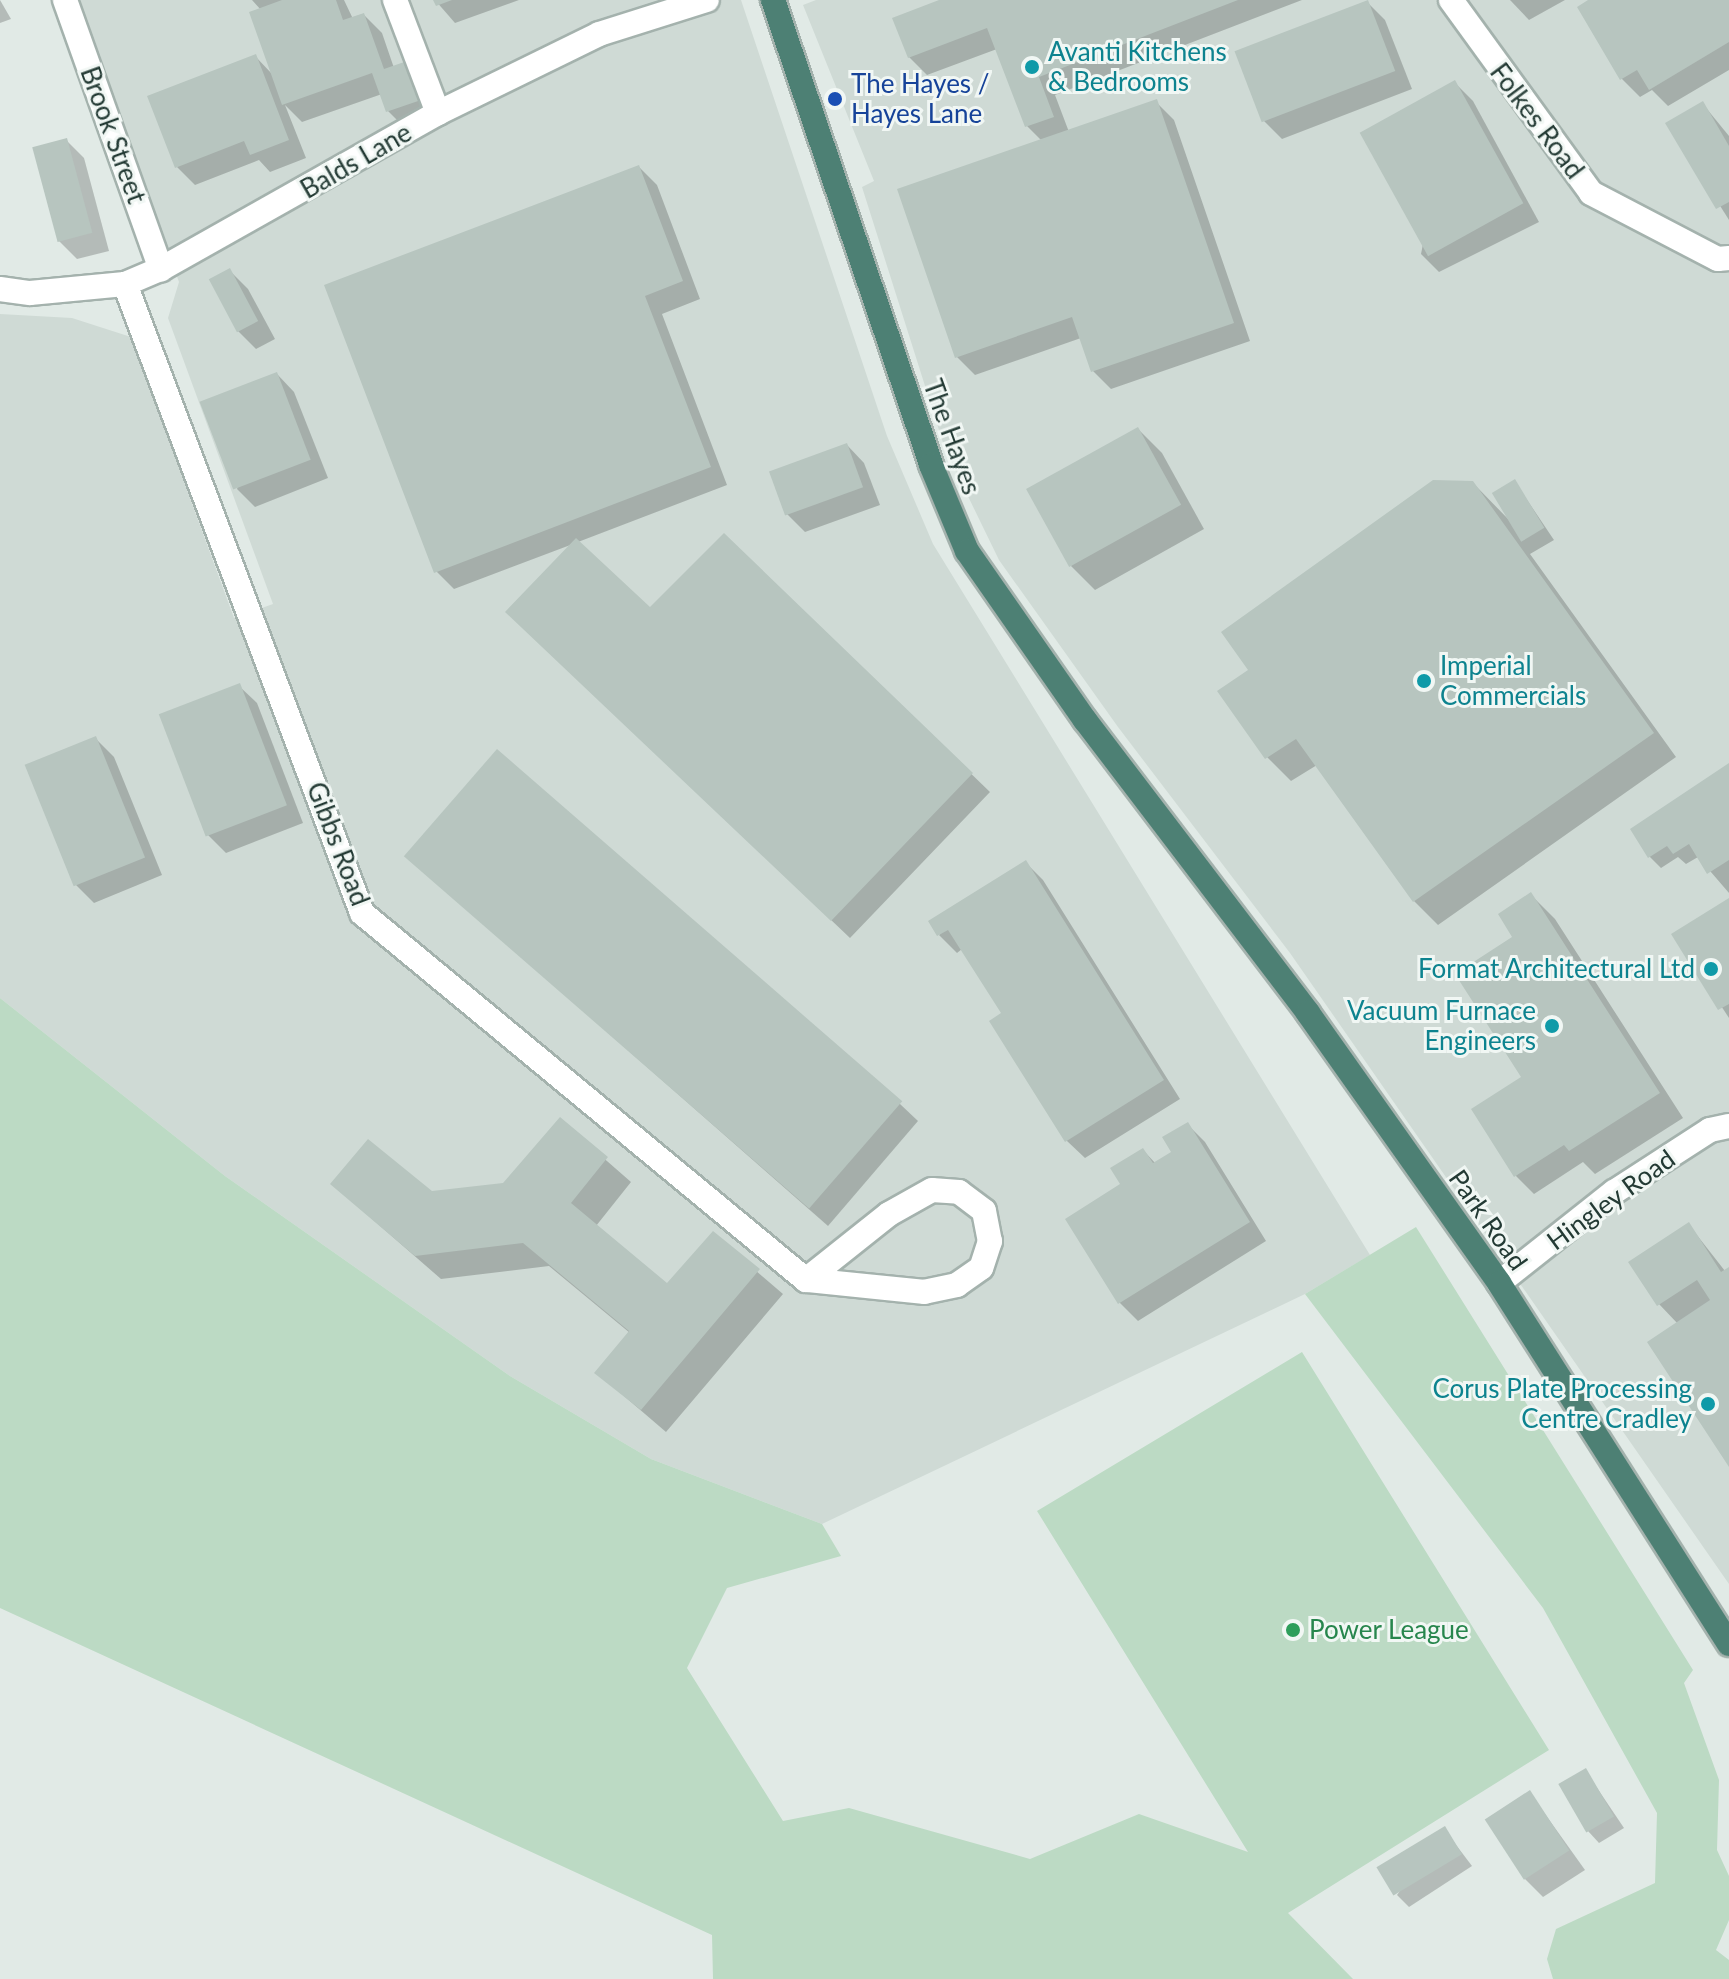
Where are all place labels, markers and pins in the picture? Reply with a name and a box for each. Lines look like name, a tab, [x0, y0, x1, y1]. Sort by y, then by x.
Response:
place label: Avanti Kitchens & Bedrooms	[1048, 36, 1227, 98]
marker: Avanti Kitchens & Bedrooms	[1023, 58, 1041, 76]
place label: The Hayes / Hayes Lane	[851, 68, 990, 130]
marker: The Hayes / Hayes Lane	[826, 90, 844, 108]
place label: Imperial Commercials	[1440, 650, 1586, 712]
marker: Imperial Commercials	[1415, 672, 1433, 690]
place label: Format Architectural Ltd	[1417, 953, 1695, 985]
marker: Format Architectural Ltd	[1702, 960, 1720, 978]
place label: Vacuum Furnace Engineers	[1347, 995, 1536, 1056]
marker: Vacuum Furnace Engineers	[1543, 1017, 1561, 1035]
place label: Corus Plate Processing Centre Cradley	[1432, 1373, 1692, 1434]
marker: Corus Plate Processing Centre Cradley	[1699, 1395, 1717, 1413]
place label: Power League	[1309, 1614, 1469, 1646]
marker: Power League	[1284, 1621, 1302, 1639]

